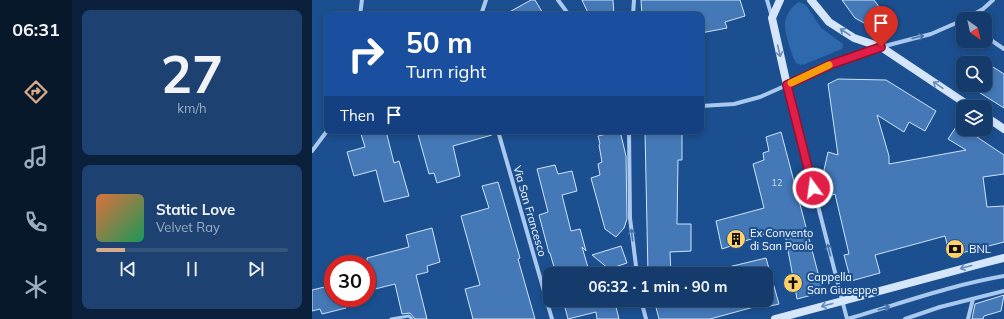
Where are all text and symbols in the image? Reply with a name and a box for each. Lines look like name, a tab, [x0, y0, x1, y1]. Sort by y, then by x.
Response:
pin	[864, 6, 898, 47]
icon: arrive	[870, 12, 892, 34]
north arrow	[956, 12, 992, 48]
map controls	[956, 12, 992, 136]
text: 06:31	[12, 18, 60, 41]
text: 50 m	[406, 25, 472, 60]
icon: right	[340, 28, 392, 80]
one-way arrow	[840, 28, 851, 36]
one-way arrow	[912, 32, 925, 40]
text: 27	[161, 41, 223, 106]
one-way arrow	[776, 44, 784, 57]
button: search	[956, 56, 992, 92]
text: Turn right	[406, 60, 486, 83]
icon: directions	[22, 78, 50, 106]
one-way arrow	[933, 81, 944, 90]
text: km/h	[177, 100, 207, 116]
button: layers	[956, 100, 992, 136]
icon: arrive	[383, 104, 405, 126]
text: Then	[340, 106, 375, 125]
icon: music	[22, 143, 50, 171]
street label: Via San Francesco	[510, 164, 550, 258]
position arrow	[792, 167, 834, 209]
house number: 12	[772, 177, 782, 188]
text: Static Love	[156, 200, 235, 219]
icon: phone	[22, 208, 50, 236]
text: Velvet Ray	[156, 219, 220, 235]
place label: Ex Convento di San Paolo	[750, 226, 814, 253]
building icon: Ex Convento di San Paolo	[725, 228, 747, 250]
one-way arrow	[628, 229, 636, 242]
bank icon: BNL	[944, 238, 966, 260]
place label: BNL	[969, 242, 991, 256]
one-way arrow	[825, 244, 832, 257]
speed limit sign: 30	[324, 255, 376, 307]
icon: previous	[117, 258, 139, 280]
icon: pause	[181, 258, 203, 280]
icon: next	[245, 258, 267, 280]
one-way arrow	[960, 264, 973, 272]
place label: Cappella San Giuseppe	[807, 270, 877, 297]
church icon: Cappella San Giuseppe	[782, 272, 804, 294]
icon: climate	[22, 273, 50, 301]
text: 06:32 · 1 min · 90 m	[589, 277, 727, 296]
one-way arrow	[821, 302, 834, 309]
one-way arrow	[878, 304, 891, 311]

